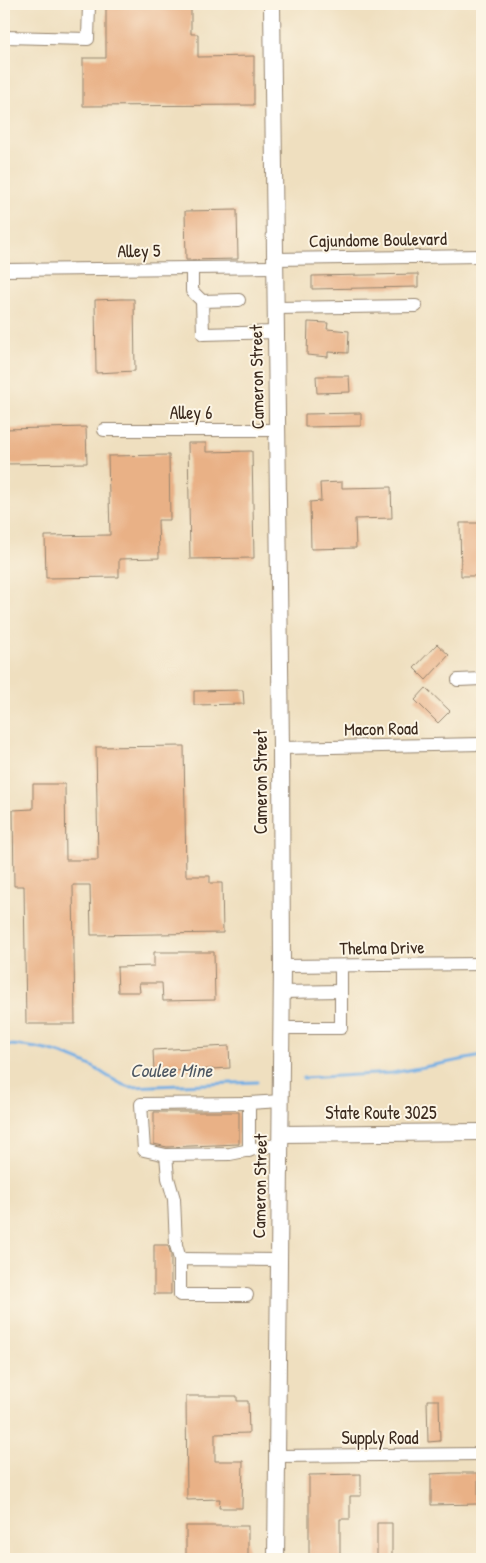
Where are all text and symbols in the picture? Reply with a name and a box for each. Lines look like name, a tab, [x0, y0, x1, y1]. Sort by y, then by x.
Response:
street label: Cajundome Boulevard	[309, 226, 447, 253]
street label: Alley 5	[117, 238, 161, 263]
street label: Cameron Street	[243, 324, 270, 430]
street label: Alley 6	[170, 400, 212, 425]
street label: Macon Road	[344, 715, 418, 742]
street label: Cameron Street	[248, 729, 273, 834]
street label: Thelma Drive	[339, 934, 425, 961]
water label: Coulee Mine	[130, 1057, 213, 1083]
street label: State Route 3025	[325, 1100, 437, 1125]
street label: Cameron Street	[246, 1133, 273, 1239]
street label: Supply Road	[342, 1425, 418, 1450]

